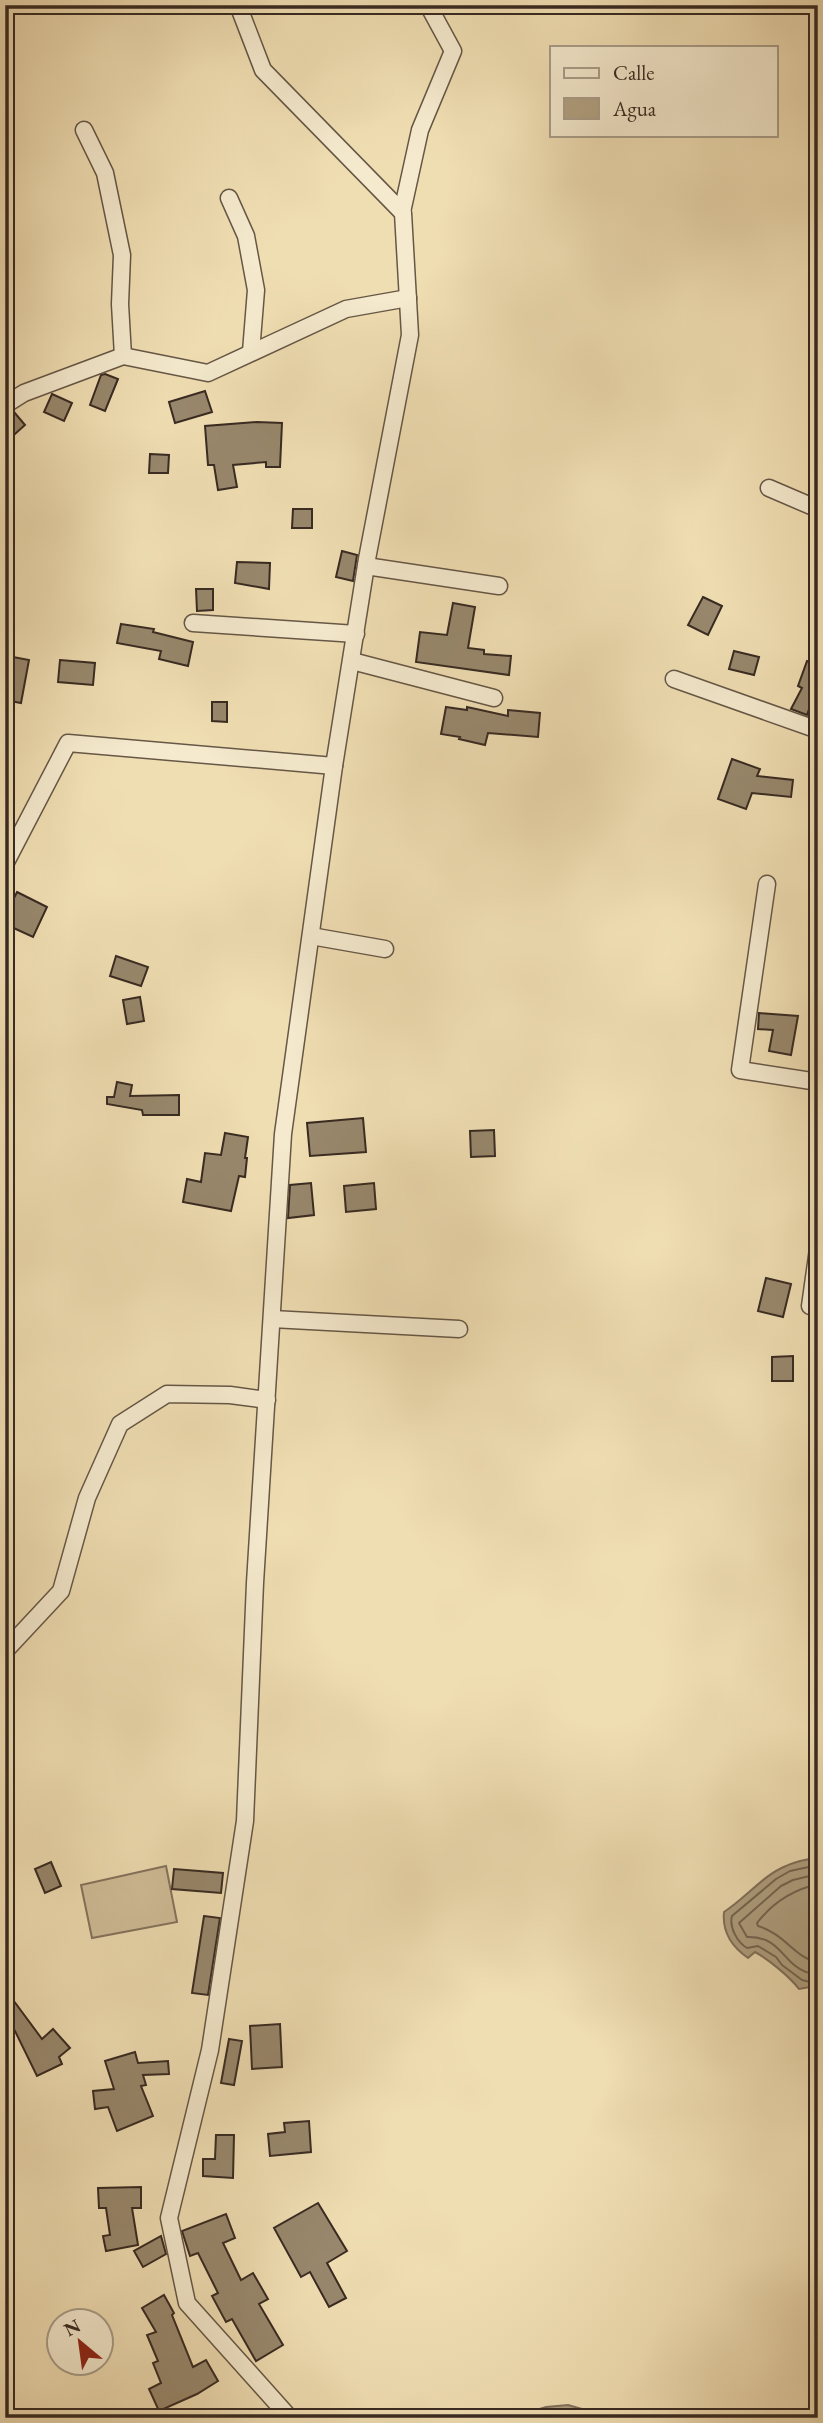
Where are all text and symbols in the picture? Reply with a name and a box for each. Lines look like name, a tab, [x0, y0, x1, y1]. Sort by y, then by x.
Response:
legend	[550, 46, 778, 136]
text: Calle	[613, 59, 655, 86]
text: Agua	[612, 95, 657, 122]
north arrow	[46, 2308, 116, 2378]
text: N	[59, 2313, 85, 2342]

